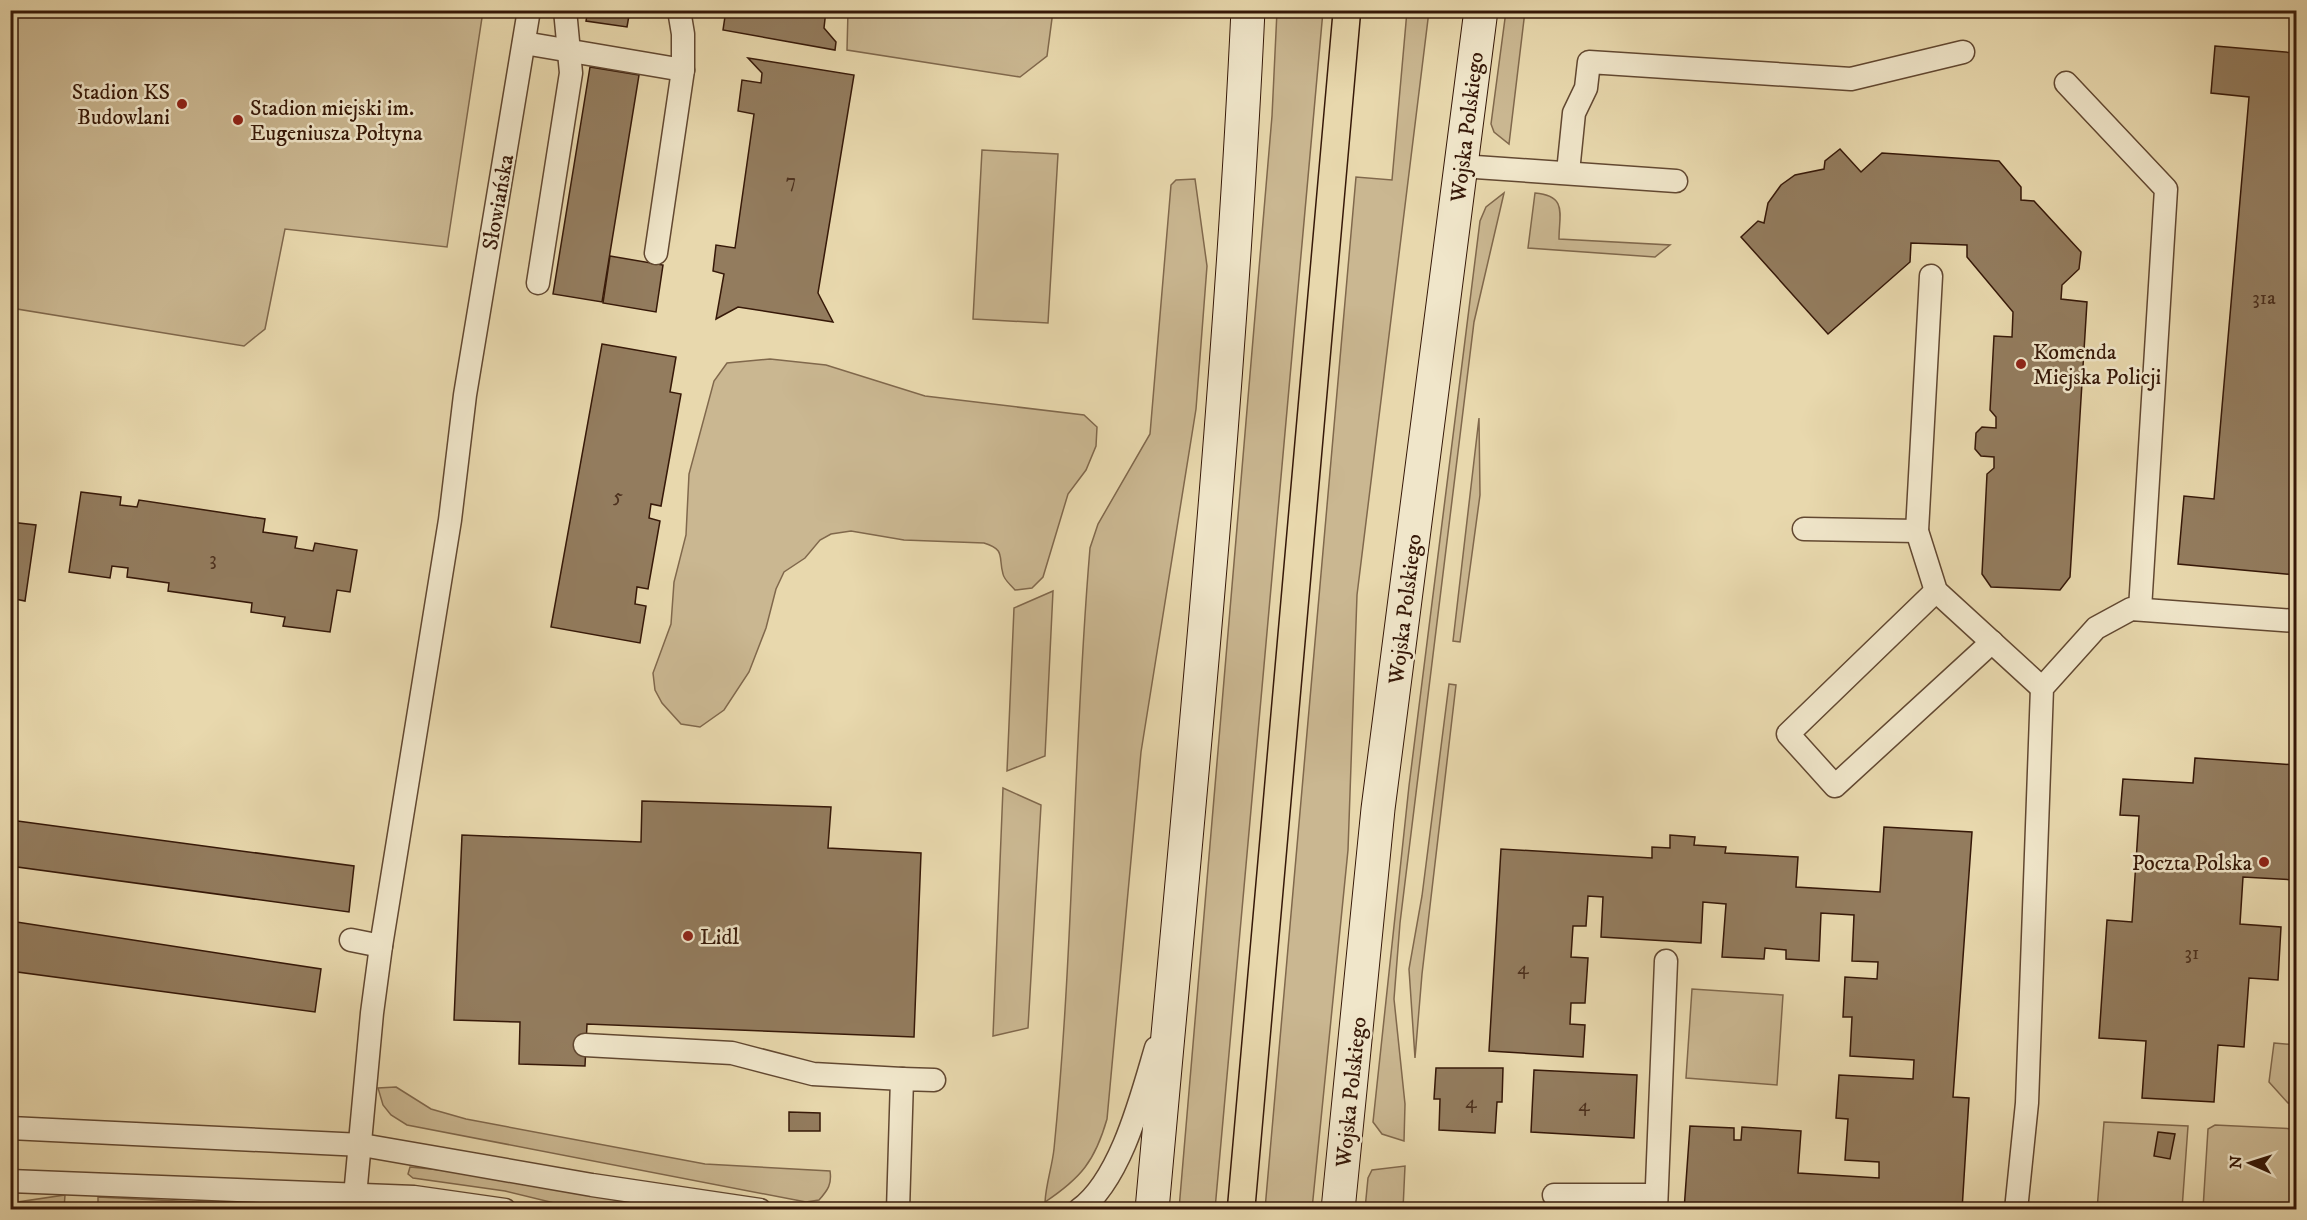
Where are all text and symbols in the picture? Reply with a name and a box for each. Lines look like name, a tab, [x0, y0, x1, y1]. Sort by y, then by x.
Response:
street label: Wojska Polskiego	[1445, 50, 1490, 205]
place label: Stadion KS Budowlani	[72, 79, 170, 131]
place label: Stadion miejski im. Eugeniusza Połtyna	[250, 95, 423, 147]
marker: Stadion KS Budowlani	[175, 97, 189, 111]
marker: Stadion miejski im. Eugeniusza Połtyna	[231, 113, 245, 127]
street label: Słowiańska	[477, 152, 520, 252]
house number: 7	[786, 169, 796, 194]
house number: 31a	[2252, 286, 2276, 311]
place label: Komenda Miejska Policji	[2033, 339, 2161, 391]
marker: Komenda Miejska Policji	[2014, 357, 2028, 371]
house number: 5	[613, 484, 623, 509]
street label: Wojska Polskiego	[1383, 532, 1428, 687]
house number: 3	[209, 547, 217, 572]
place label: Poczta Polska	[2132, 850, 2253, 877]
marker: Poczta Polska	[2257, 855, 2271, 869]
place label: Lidl	[700, 924, 740, 951]
marker: Lidl	[681, 929, 695, 943]
house number: 31	[2185, 941, 2199, 966]
house number: 4	[1517, 956, 1529, 981]
street label: Wojska Polskiego	[1330, 1015, 1373, 1170]
house number: 4	[1465, 1090, 1477, 1115]
house number: 4	[1578, 1093, 1590, 1118]
north arrow	[2220, 1133, 2280, 1193]
text: N	[2226, 1155, 2246, 1169]

